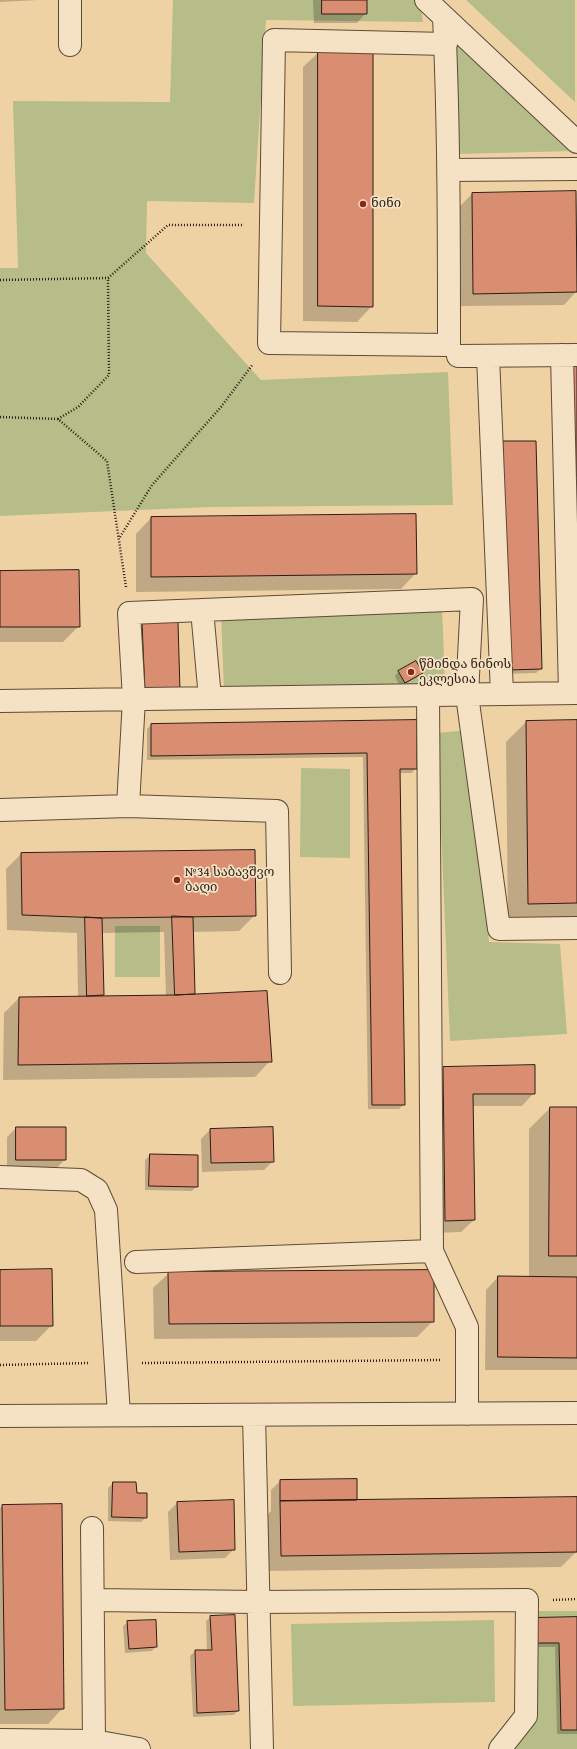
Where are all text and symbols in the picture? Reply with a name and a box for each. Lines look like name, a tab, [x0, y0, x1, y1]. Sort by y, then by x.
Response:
place label: ნინი	[371, 196, 401, 212]
marker: ნინი	[358, 199, 368, 209]
place label: წმინდა ნინოს ეკლესია	[419, 657, 511, 688]
marker: წმინდა ნინოს ეკლესია	[406, 667, 416, 677]
place label: №34 საბავშვო ბაღი	[185, 865, 274, 896]
marker: №34 საბავშვო ბაღი	[172, 875, 182, 885]

